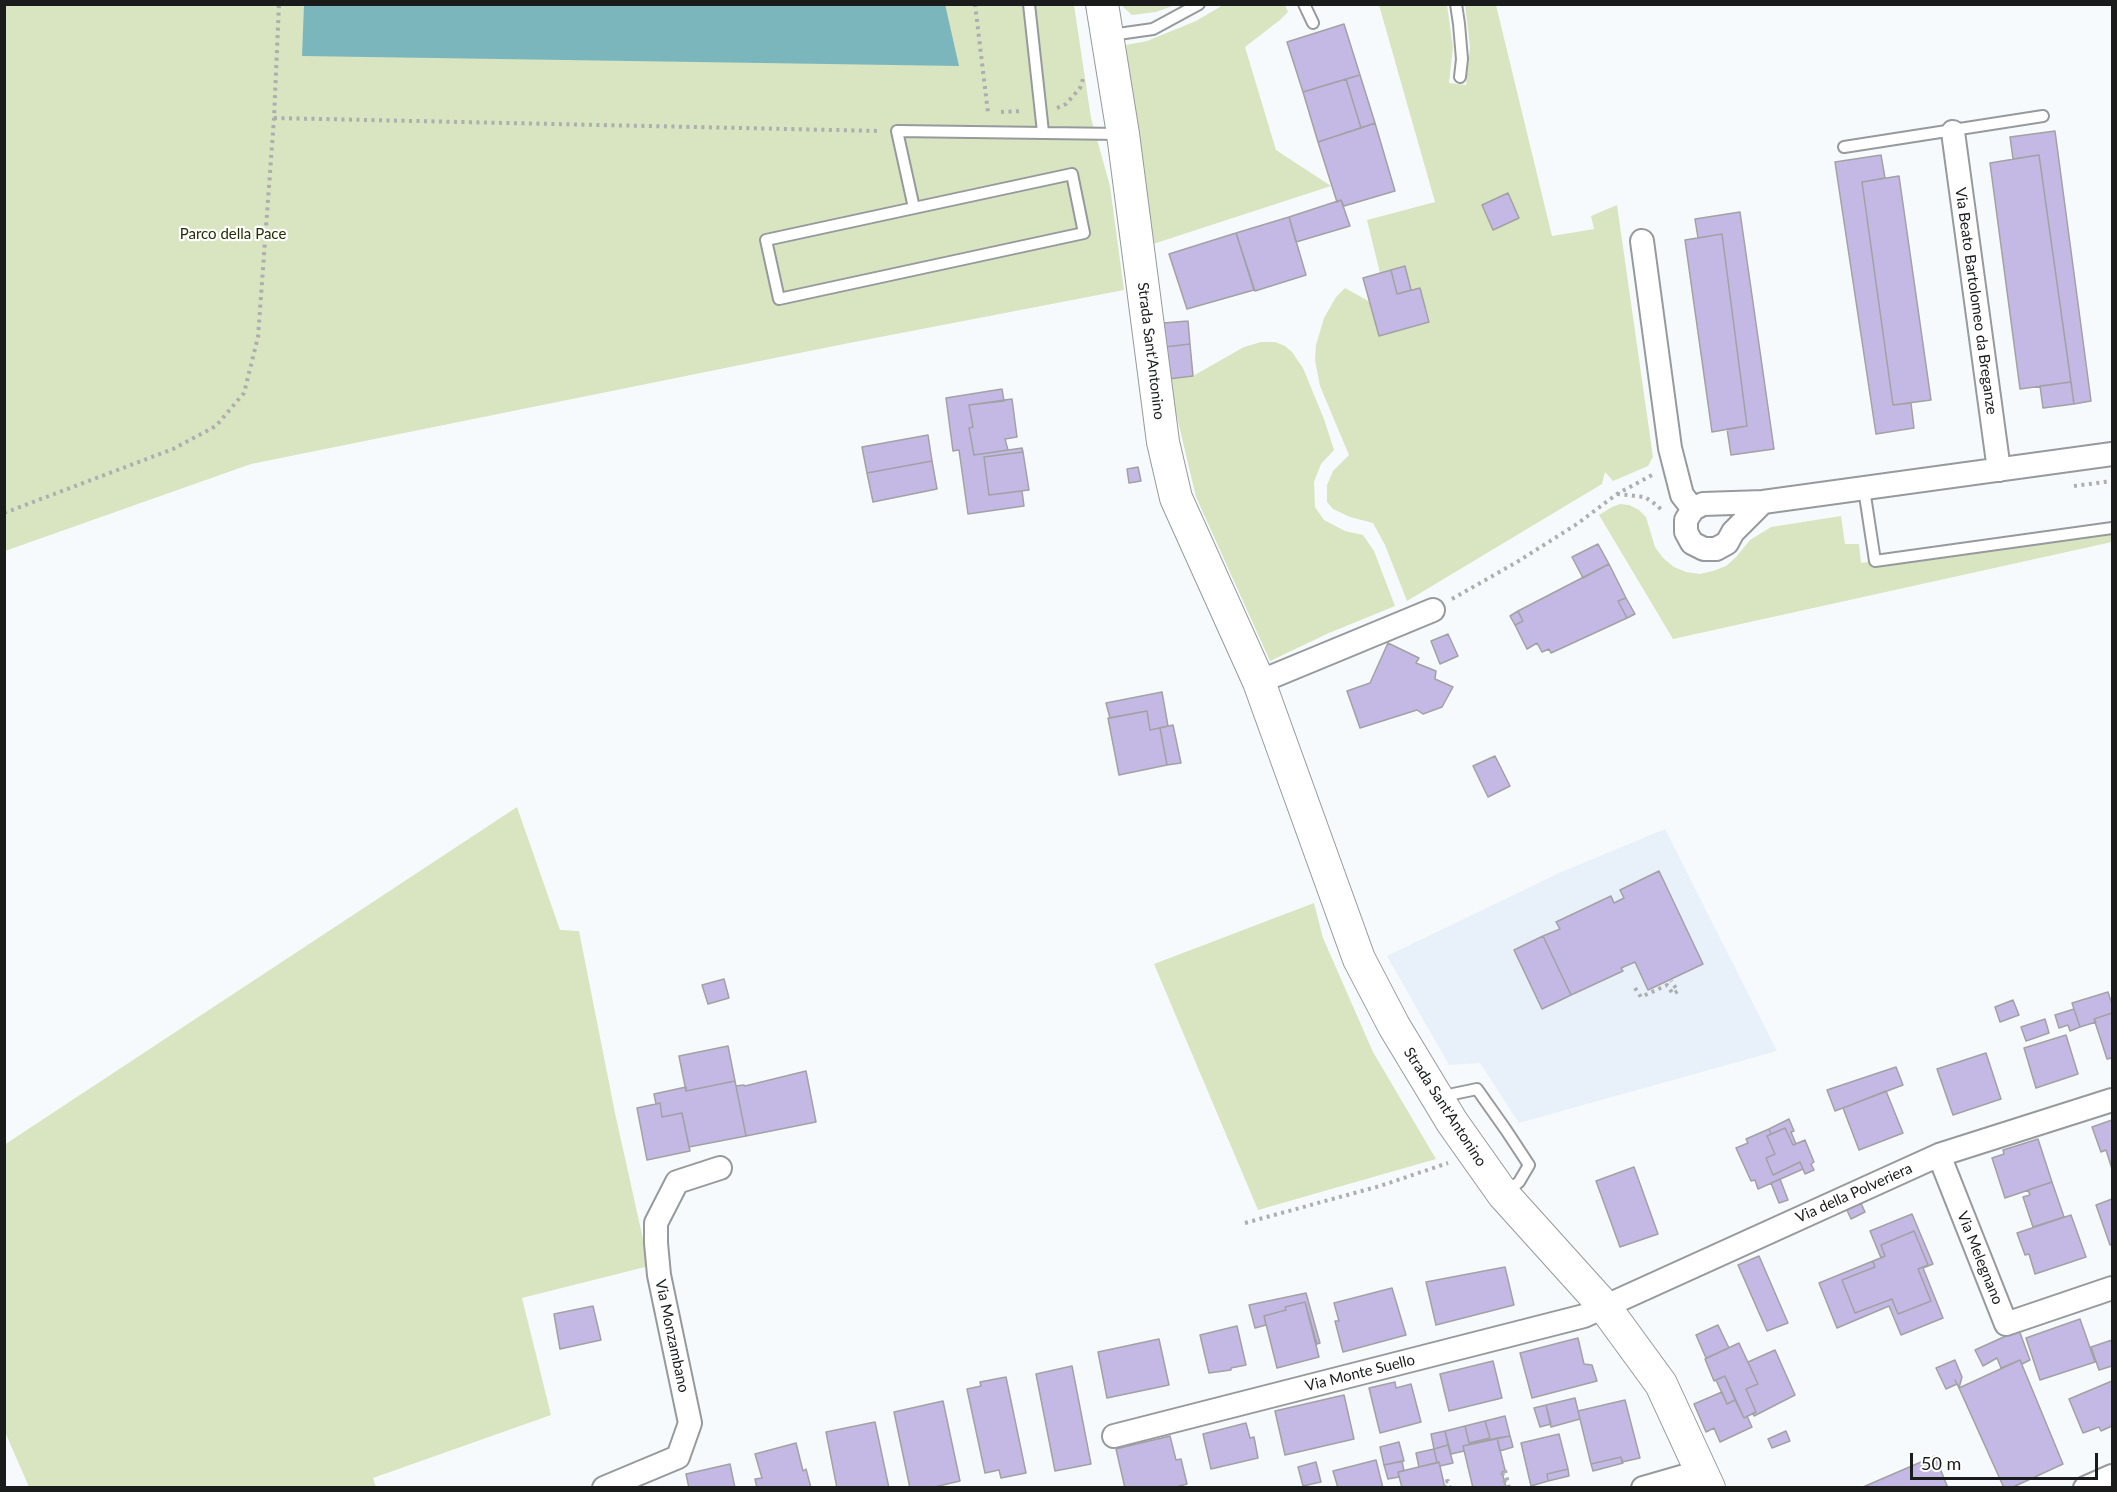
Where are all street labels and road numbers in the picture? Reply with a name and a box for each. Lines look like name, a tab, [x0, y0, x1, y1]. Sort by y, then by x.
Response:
street label: Via Beato Bartolomeo da Breganze	[1951, 186, 2001, 416]
street label: Strada Sant'Antonino	[1134, 281, 1168, 421]
street label: Strada Sant'Antonino	[1400, 1044, 1490, 1170]
street label: Via della Polveriera	[1793, 1159, 1915, 1227]
street label: Via Melegnano	[1953, 1209, 2007, 1307]
street label: Via Monzambano	[651, 1278, 693, 1394]
street label: Via Monte Suello	[1303, 1351, 1417, 1395]

